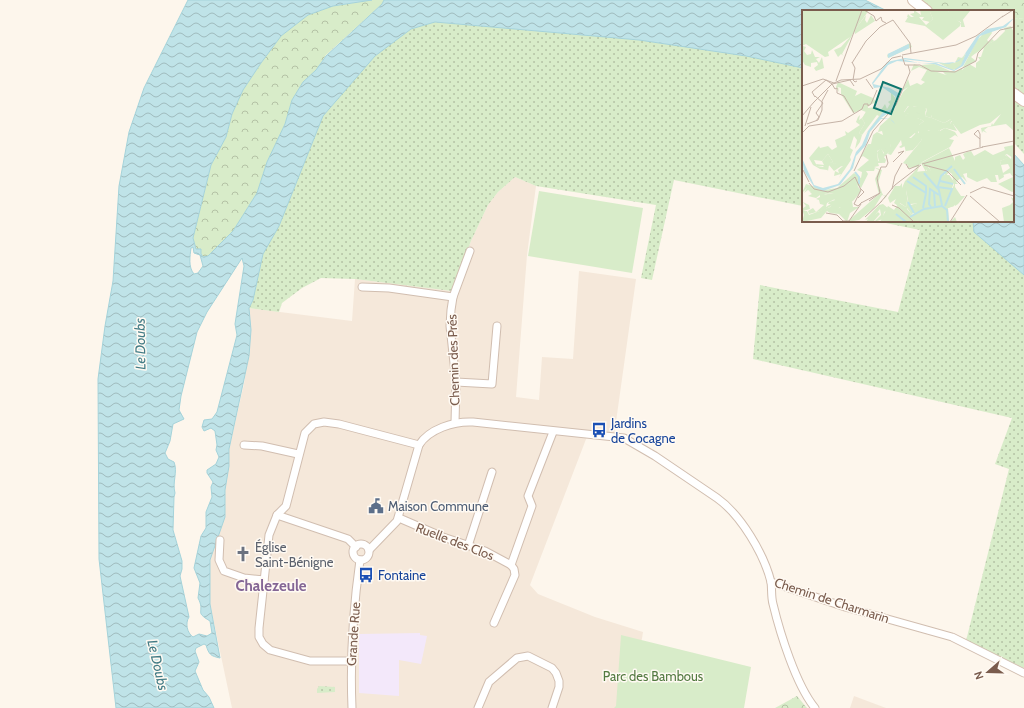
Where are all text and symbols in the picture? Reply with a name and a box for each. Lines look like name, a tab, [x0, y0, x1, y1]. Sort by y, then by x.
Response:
inset map	[802, 10, 1014, 222]
street label: Chemin des Prés	[443, 313, 463, 406]
water label: Le Doubs	[131, 317, 149, 370]
place label: Jardins de Cocagne	[610, 415, 676, 446]
bus stop icon: Jardins de Cocagne	[590, 421, 608, 439]
public building icon: Maison Commune	[367, 497, 385, 515]
place label: Maison Commune	[388, 498, 489, 514]
street label: Ruelle des Clos	[414, 519, 497, 563]
place label: Église Saint-Bénigne	[255, 538, 334, 570]
church icon: Église Saint-Bénigne	[234, 545, 252, 563]
bus stop icon: Fontaine	[357, 566, 375, 584]
place label: Fontaine	[378, 567, 426, 583]
street label: Chemin de Charmarin	[772, 574, 892, 626]
district label: Chalezeule	[235, 577, 307, 595]
street label: Grande Rue	[343, 601, 363, 667]
water label: Le Doubs	[143, 638, 173, 693]
north arrow	[968, 652, 1008, 692]
park label: Parc des Bambous	[603, 668, 704, 684]
text: N	[971, 669, 987, 681]

